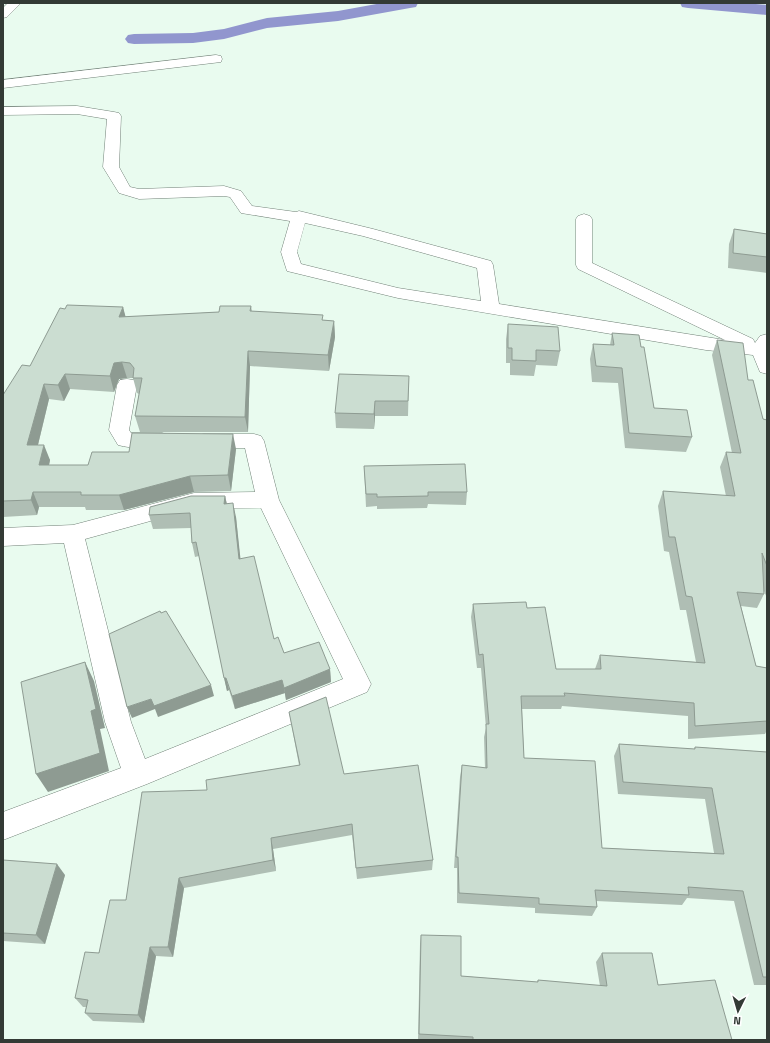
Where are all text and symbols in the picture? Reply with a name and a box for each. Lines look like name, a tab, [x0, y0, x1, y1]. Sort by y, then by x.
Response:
north arrow	[718, 991, 758, 1031]
text: N	[733, 1013, 742, 1029]

